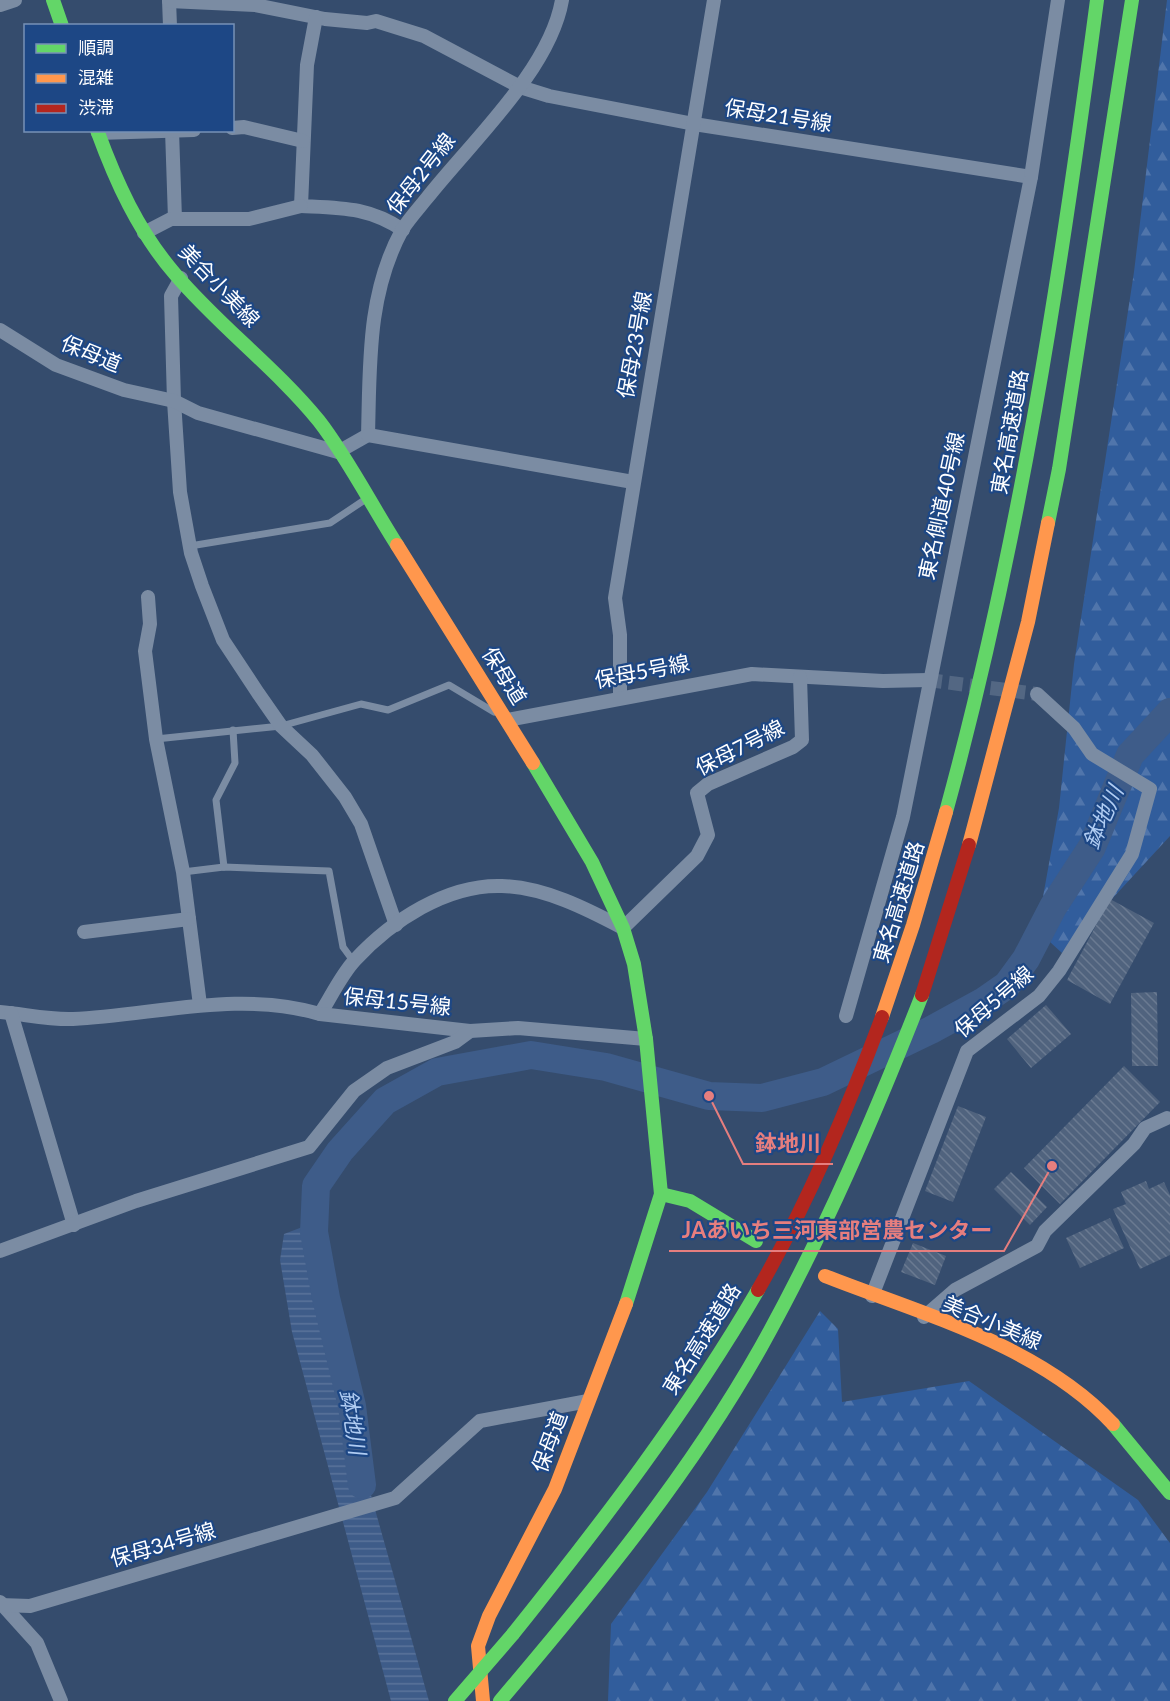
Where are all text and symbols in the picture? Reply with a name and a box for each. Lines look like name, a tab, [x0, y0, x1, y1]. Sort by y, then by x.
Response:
legend	[24, 24, 234, 132]
text: 順調	[78, 36, 114, 58]
text: 混雑	[78, 66, 114, 88]
street label: 保母21号線	[723, 94, 834, 135]
text: 渋滞	[78, 96, 114, 118]
street label: 保母2号線	[380, 127, 459, 219]
street label: 美合小美線	[175, 239, 266, 331]
street label: 保母23号線	[612, 289, 655, 400]
street label: 保母道	[58, 329, 125, 376]
street label: 東名高速道路	[985, 368, 1032, 496]
street label: 東名側道40号線	[913, 430, 968, 582]
street label: 保母道	[478, 642, 533, 709]
street label: 保母5号線	[592, 649, 691, 692]
street label: 保母7号線	[691, 714, 788, 780]
water label: 鉢地川	[1077, 779, 1129, 852]
street label: 東名高速道路	[867, 838, 928, 965]
street label: 保母5号線	[949, 960, 1038, 1042]
street label: 保母15号線	[342, 982, 452, 1019]
callout: 鉢地川	[743, 1124, 833, 1164]
text: 鉢地川	[755, 1129, 821, 1156]
callout: JAあいち三河東部営農センター	[669, 1211, 1004, 1251]
text: JAあいち三河東部営農センター	[682, 1216, 992, 1243]
street label: 東名高速道路	[657, 1278, 745, 1398]
street label: 美合小美線	[939, 1290, 1046, 1354]
water label: 鉢地川	[335, 1387, 372, 1459]
street label: 保母道	[526, 1408, 571, 1475]
street label: 保母34号線	[107, 1517, 218, 1571]

